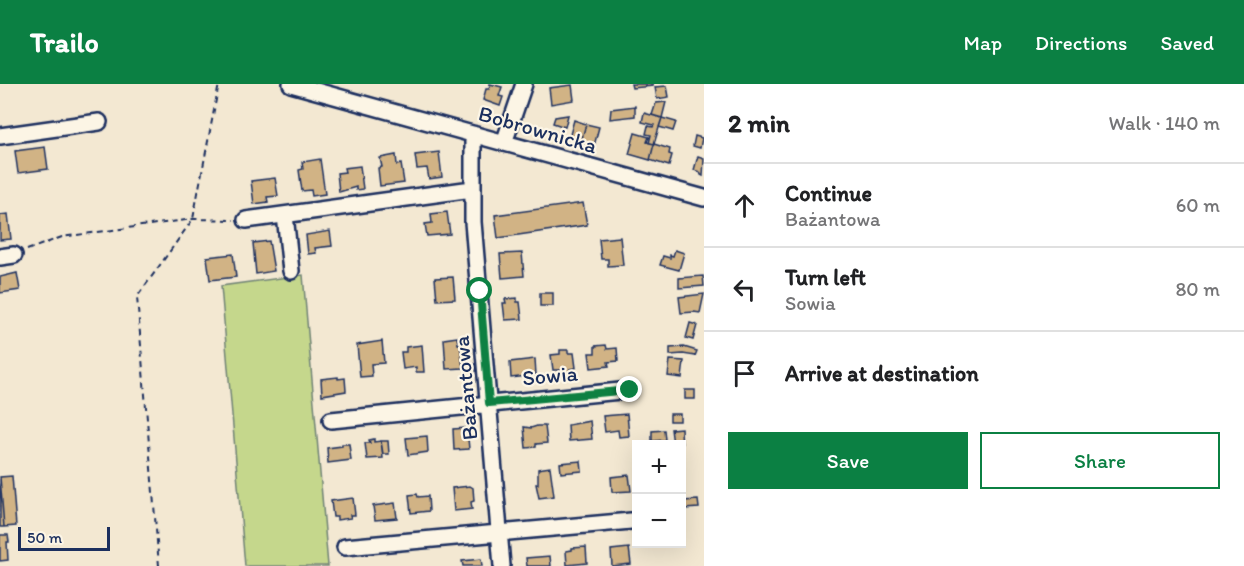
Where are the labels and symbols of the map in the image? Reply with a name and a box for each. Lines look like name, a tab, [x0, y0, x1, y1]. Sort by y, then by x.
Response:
street label: Bobrownicka	[475, 100, 601, 159]
route start	[466, 277, 492, 303]
street label: Bażantowa	[447, 334, 484, 441]
street label: Sowia	[521, 360, 580, 391]
route end	[616, 376, 642, 402]
scale bar	[18, 524, 110, 552]

